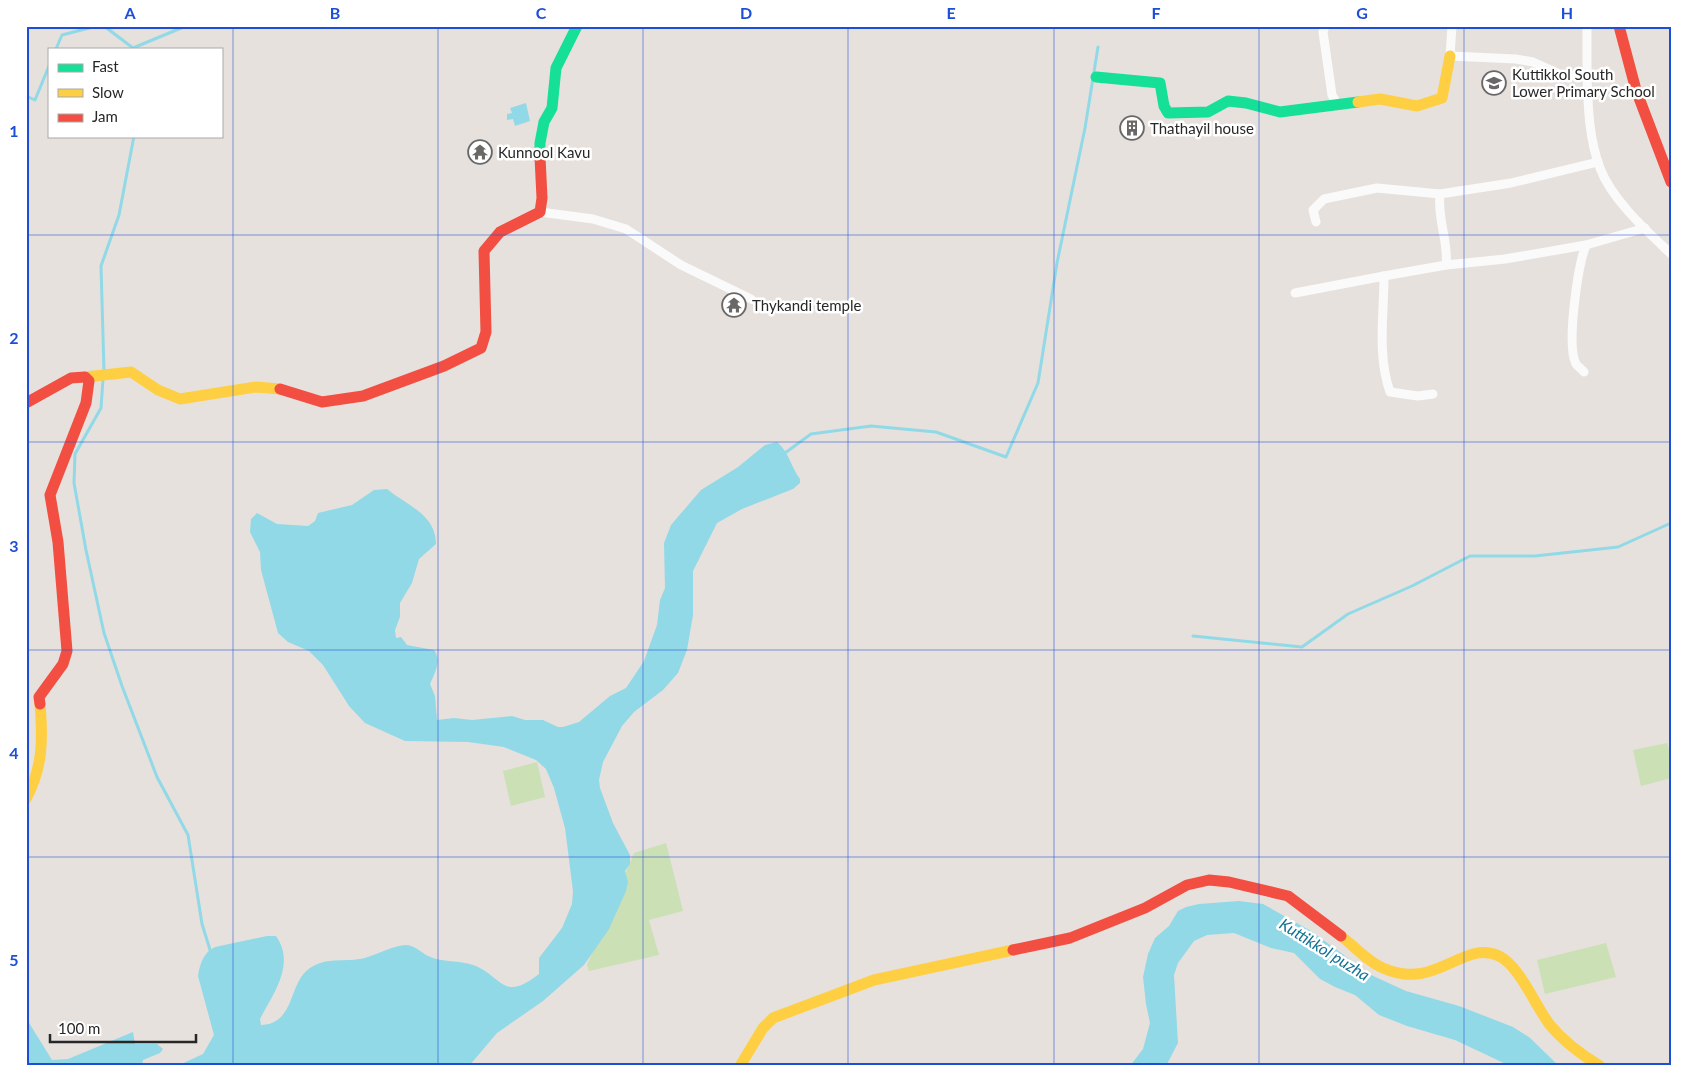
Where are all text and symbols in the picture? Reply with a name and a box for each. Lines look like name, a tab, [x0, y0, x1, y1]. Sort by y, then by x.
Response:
text: A	[123, 3, 136, 22]
text: B	[330, 3, 340, 22]
text: C	[536, 3, 547, 22]
text: D	[740, 3, 752, 22]
text: E	[946, 3, 956, 22]
text: F	[1151, 3, 1161, 22]
text: G	[1356, 3, 1368, 22]
text: H	[1561, 3, 1573, 22]
legend	[48, 48, 222, 138]
text: Fast	[92, 57, 119, 75]
place label: Kuttikkol South Lower Primary School	[1512, 65, 1655, 100]
school or university icon: Kuttikkol South Lower Primary School	[1481, 70, 1507, 96]
text: Slow	[92, 83, 124, 101]
text: Jam	[92, 107, 118, 125]
building icon: Thathayil house	[1119, 115, 1145, 141]
place label: Thathayil house	[1150, 119, 1254, 137]
text: 1	[9, 121, 19, 140]
temple icon: Kunnool Kavu	[467, 139, 493, 165]
place label: Kunnool Kavu	[498, 143, 590, 161]
temple icon: Thykandi temple	[721, 292, 747, 318]
place label: Thykandi temple	[752, 296, 861, 314]
text: 2	[9, 328, 19, 347]
text: 3	[9, 536, 19, 555]
text: 4	[9, 743, 19, 762]
water label: Kuttikkol puzha	[1277, 914, 1373, 984]
text: 5	[9, 950, 19, 969]
scale bar	[50, 1012, 196, 1044]
text: 100 m	[58, 1019, 100, 1037]

